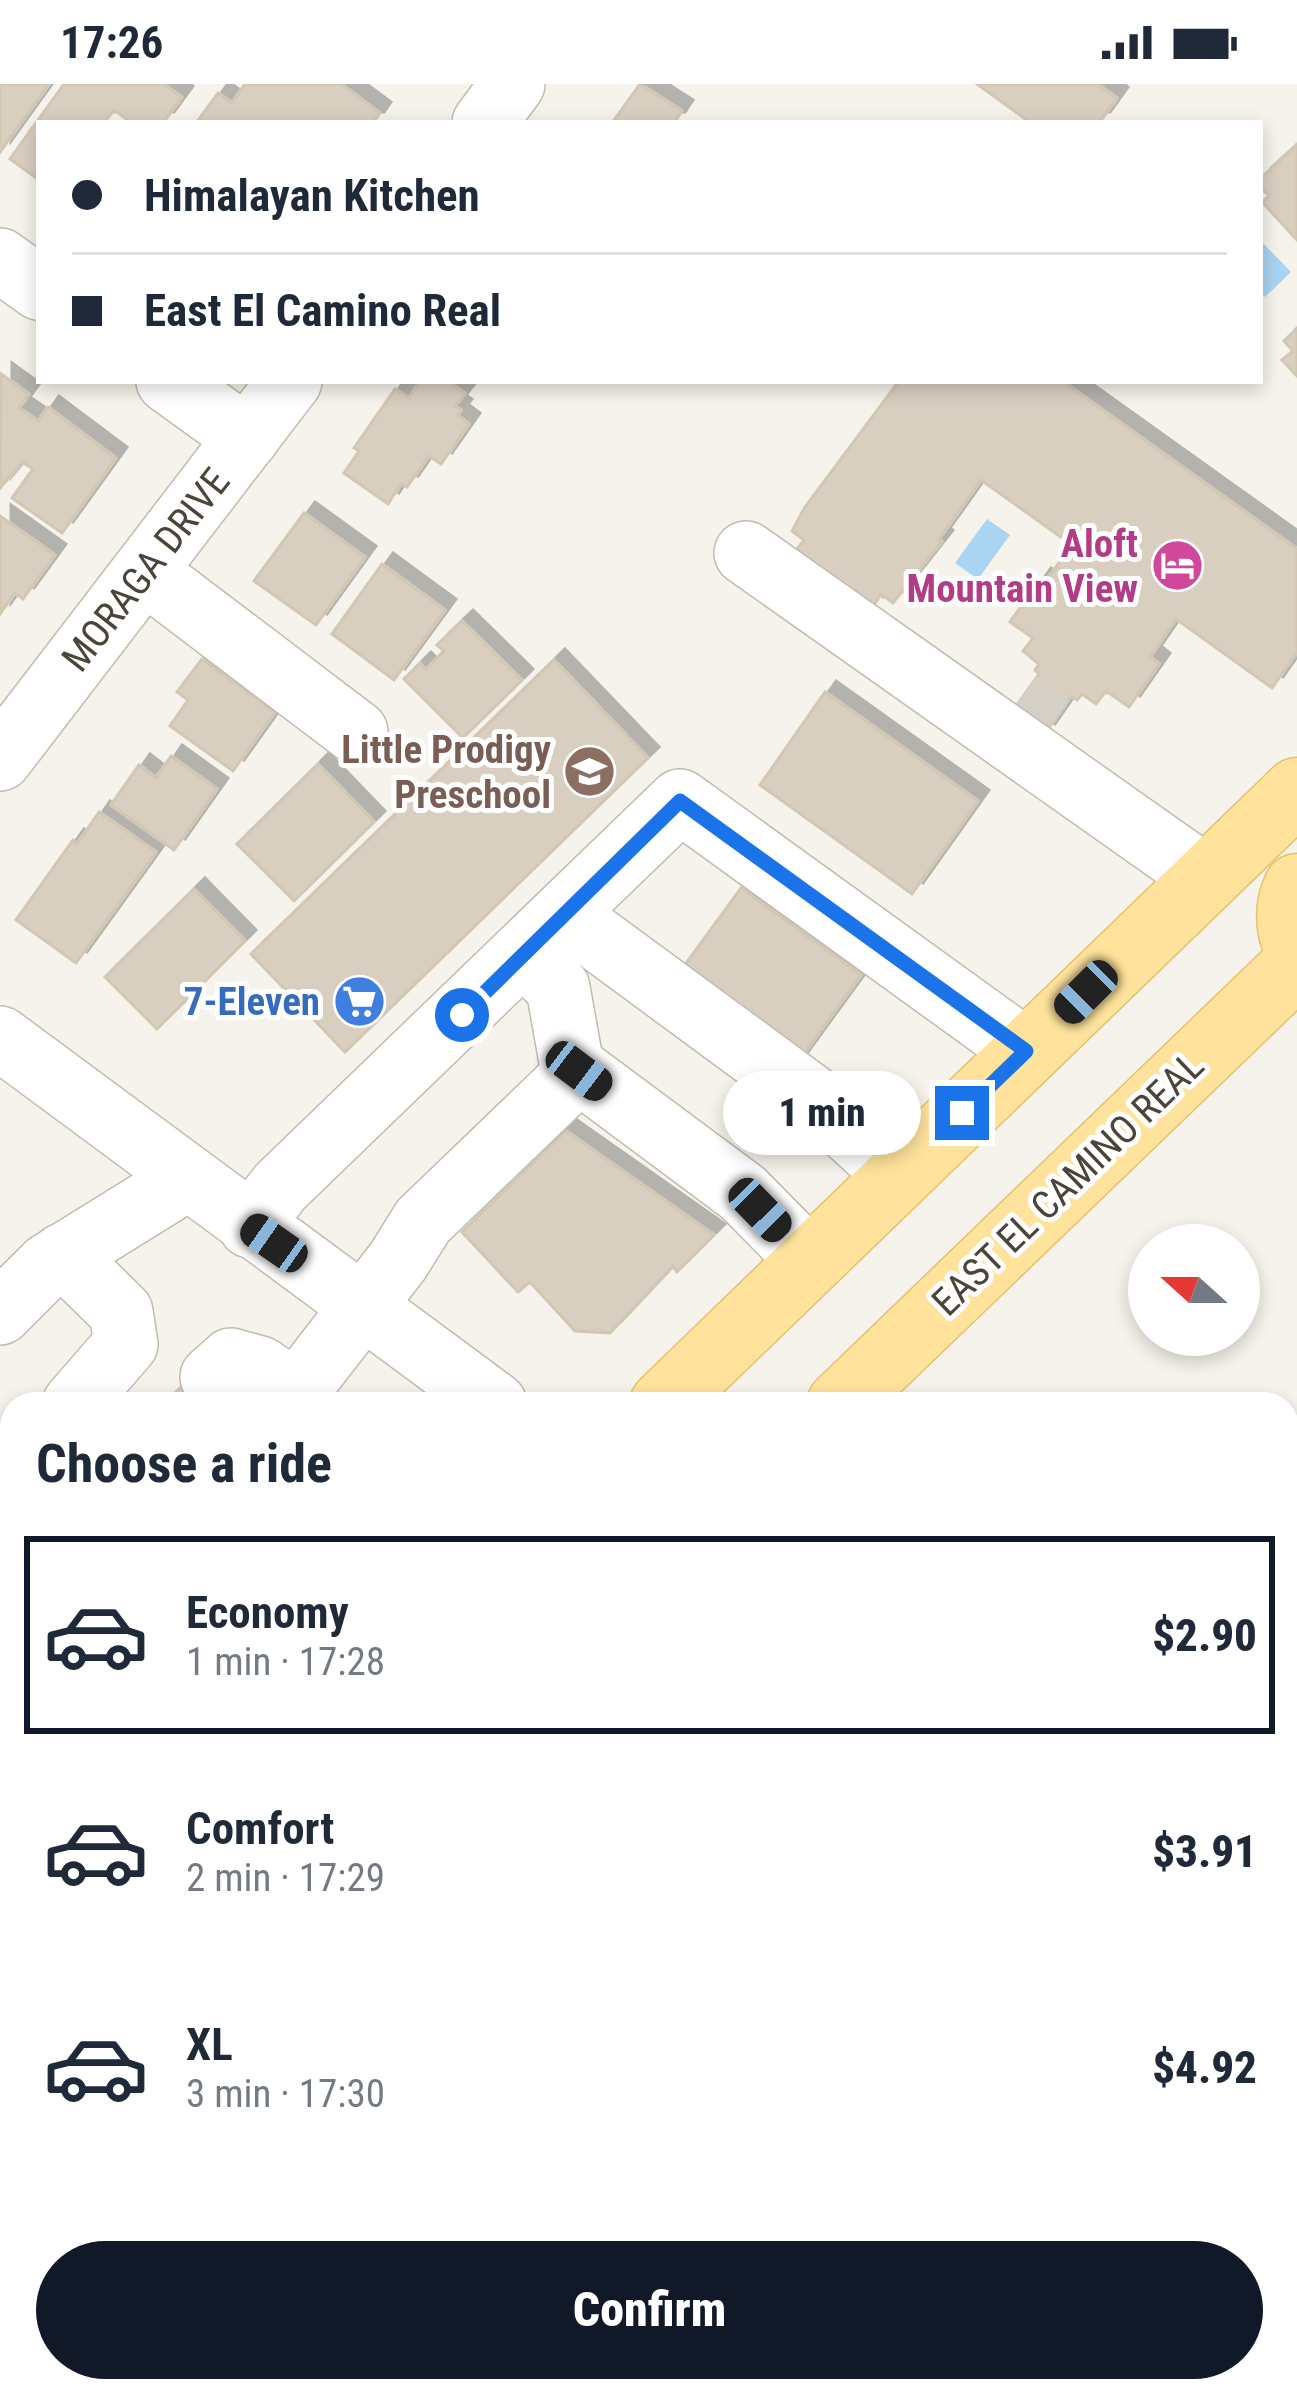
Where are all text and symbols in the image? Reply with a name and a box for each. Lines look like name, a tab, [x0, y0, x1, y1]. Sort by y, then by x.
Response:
text: 17:26	[60, 16, 163, 69]
text: Himalayan Kitchen	[144, 169, 480, 222]
text: East El Camino Real	[144, 284, 501, 337]
street label: MORAGA DRIVE	[53, 460, 239, 680]
place label: Aloft Mountain View	[907, 521, 1138, 612]
hotel icon: Aloft Mountain View	[1149, 538, 1205, 594]
place label: Little Prodigy Preschool	[341, 727, 552, 818]
school or university icon: Little Prodigy Preschool	[562, 744, 618, 800]
car	[1048, 954, 1124, 1030]
supermarket icon: 7-Eleven	[331, 974, 387, 1030]
place label: 7-Eleven	[184, 979, 320, 1025]
route start	[435, 988, 489, 1042]
car	[539, 1035, 619, 1107]
street label: EAST EL CAMINO REAL	[923, 1043, 1213, 1325]
callout: 1 min	[722, 1071, 920, 1155]
route end	[935, 1086, 989, 1140]
text: 1 min	[779, 1090, 865, 1136]
car	[722, 1172, 798, 1248]
car	[234, 1208, 314, 1278]
north arrow	[1128, 1224, 1260, 1356]
map controls	[1128, 1224, 1260, 1356]
text: Choose a ride	[36, 1432, 332, 1495]
icon: car	[42, 1581, 150, 1689]
text: Economy	[186, 1586, 349, 1639]
text: $2.90	[1152, 1609, 1257, 1662]
text: 1 min · 17:28	[186, 1639, 385, 1685]
icon: car	[42, 1797, 150, 1905]
text: Comfort	[186, 1802, 334, 1855]
text: $3.91	[1152, 1825, 1257, 1878]
text: 2 min · 17:29	[186, 1855, 385, 1901]
icon: car	[42, 2013, 150, 2121]
text: XL	[186, 2018, 233, 2071]
text: $4.92	[1152, 2041, 1257, 2094]
text: 3 min · 17:30	[186, 2071, 385, 2117]
button: Confirm	[36, 2241, 1263, 2379]

